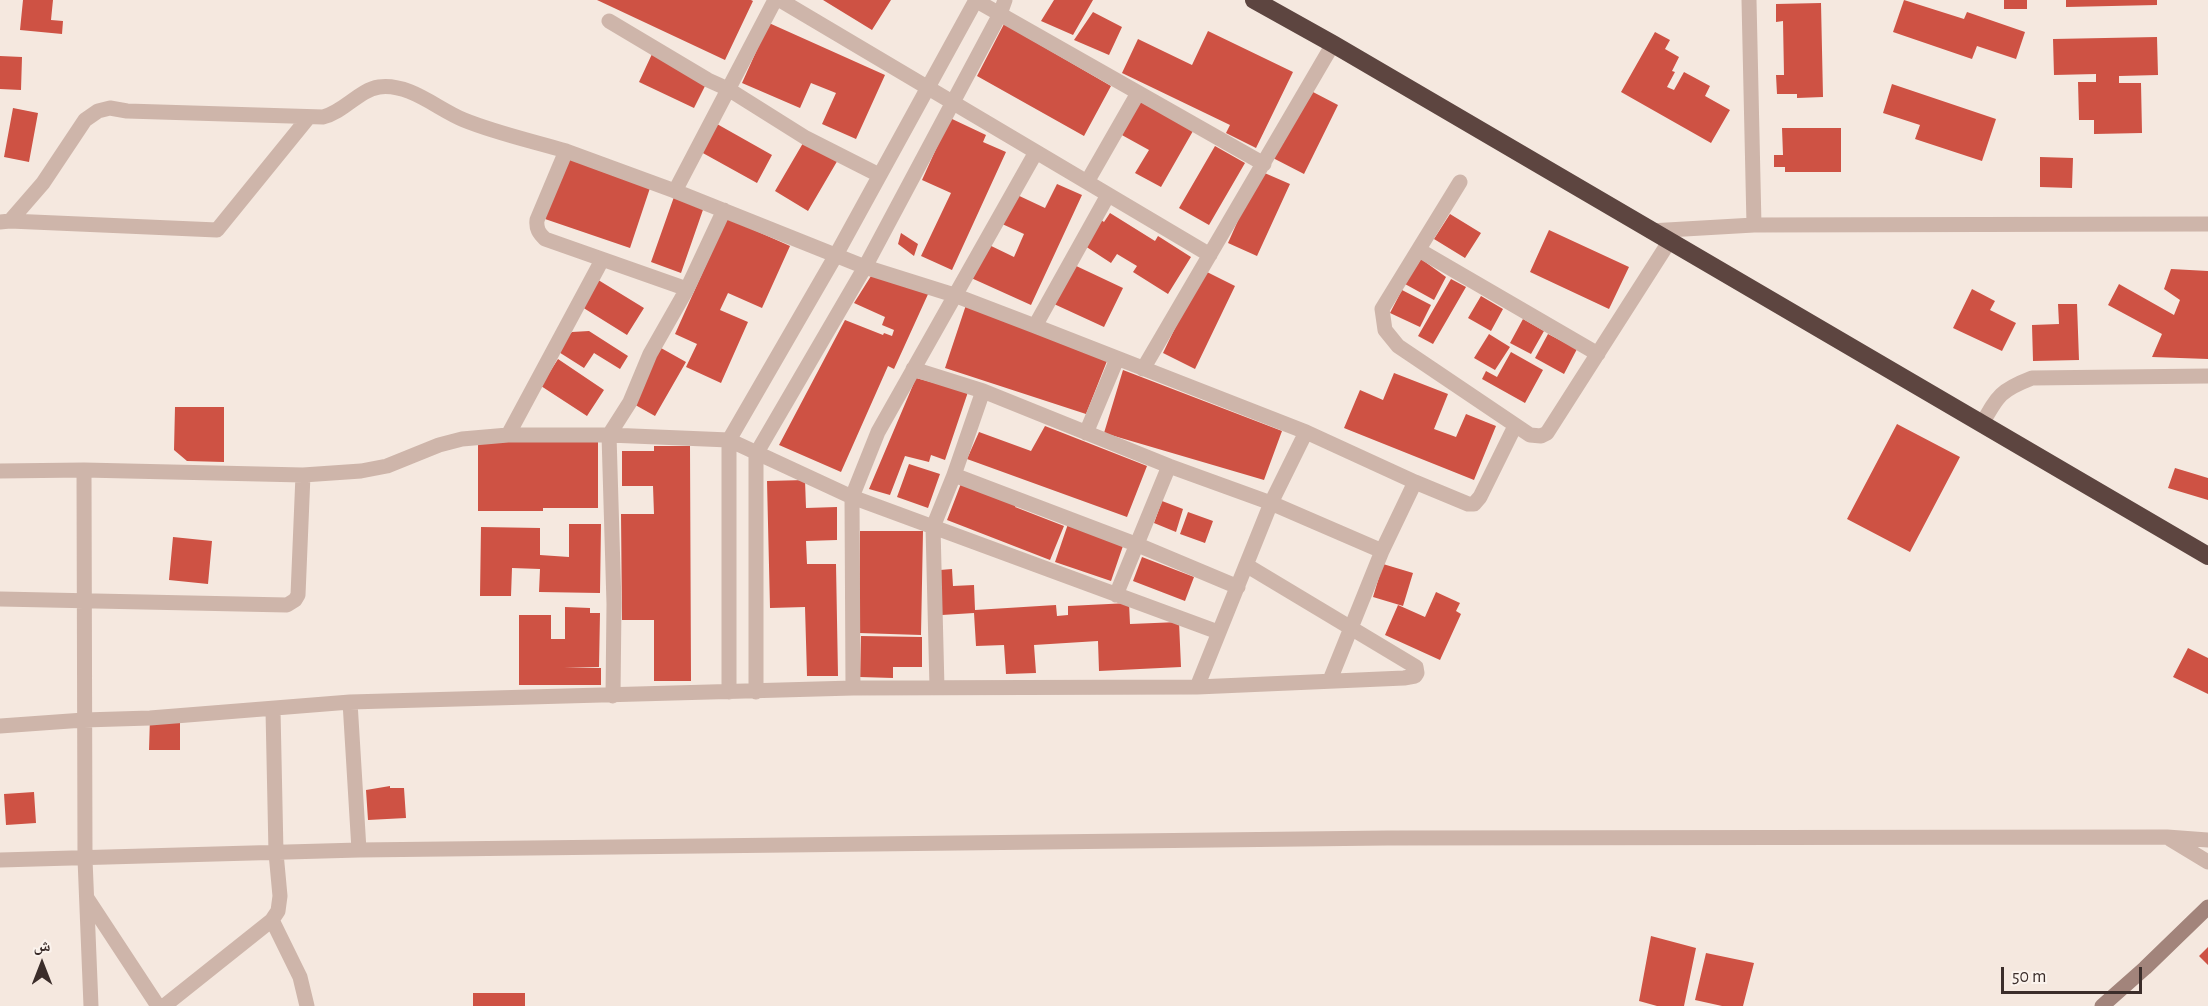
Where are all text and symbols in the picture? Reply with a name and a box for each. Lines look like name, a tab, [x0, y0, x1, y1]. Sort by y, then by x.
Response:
north arrow	[12, 934, 72, 994]
text: ش	[34, 938, 50, 954]
scale bar	[2004, 955, 2145, 993]
text: 50 m	[2012, 968, 2046, 986]

